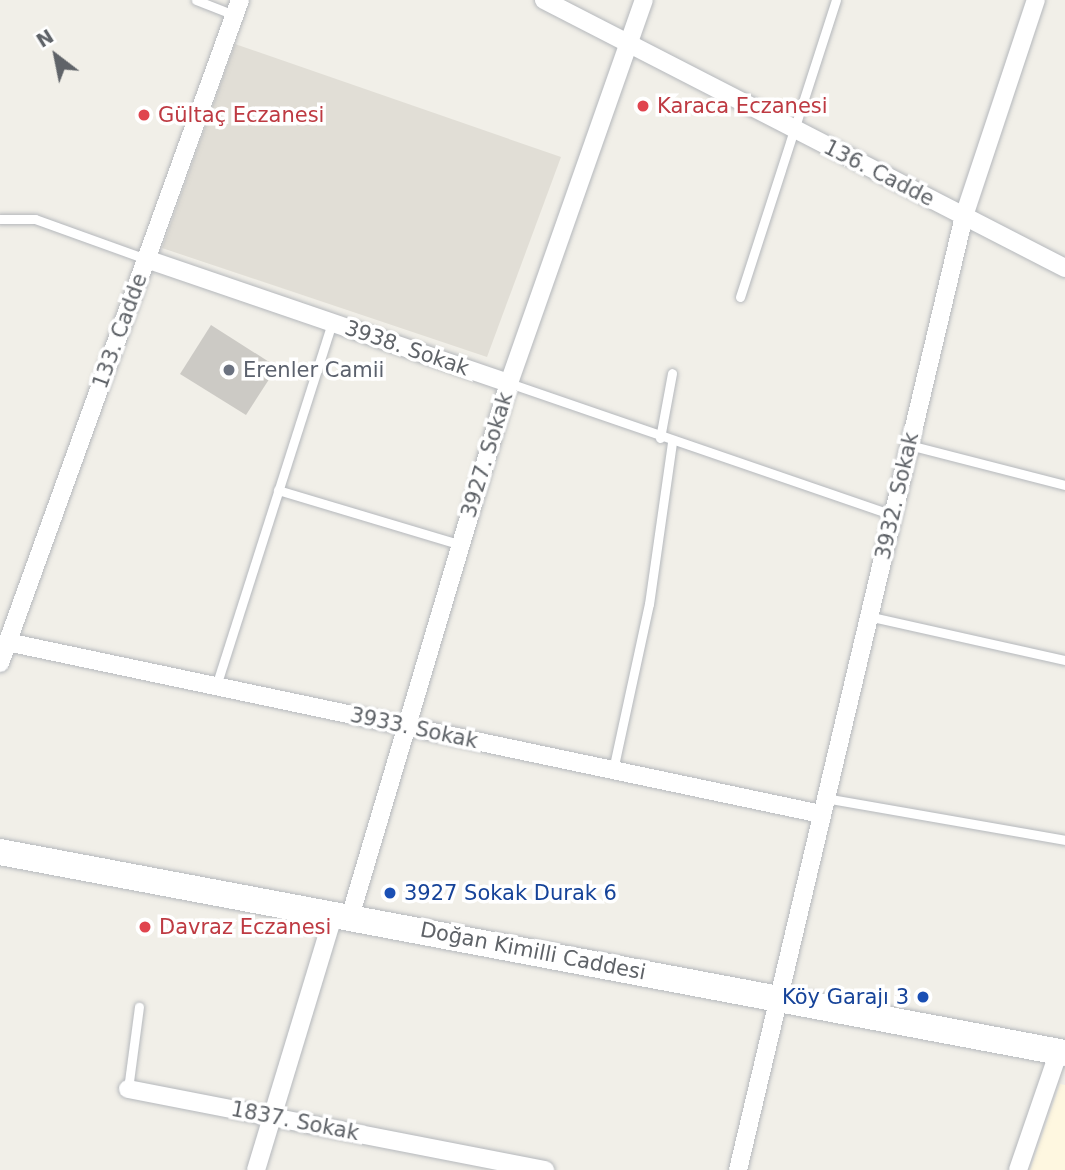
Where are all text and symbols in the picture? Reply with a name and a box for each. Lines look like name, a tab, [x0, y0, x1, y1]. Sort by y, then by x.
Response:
north arrow	[21, 21, 91, 91]
text: N	[32, 25, 57, 52]
place label: Karaca Eczanesi	[657, 93, 828, 119]
marker: Karaca Eczanesi	[635, 98, 651, 114]
place label: Gültaç Eczanesi	[158, 102, 324, 128]
marker: Gültaç Eczanesi	[136, 107, 152, 123]
street label: 136. Cadde	[820, 134, 938, 212]
street label: 133. Cadde	[88, 270, 152, 392]
street label: 3938. Sokak	[342, 315, 472, 381]
place label: Erenler Camii	[243, 357, 384, 383]
marker: Erenler Camii	[221, 362, 237, 378]
street label: 3927. Sokak	[456, 389, 518, 521]
street label: 3932. Sokak	[870, 430, 924, 562]
street label: 3933. Sokak	[348, 702, 480, 754]
place label: 3927 Sokak Durak 6	[404, 880, 617, 906]
marker: 3927 Sokak Durak 6	[382, 885, 398, 901]
place label: Davraz Eczanesi	[159, 914, 331, 940]
street label: Doğan Kimilli Caddesi	[418, 917, 648, 985]
marker: Davraz Eczanesi	[137, 919, 153, 935]
place label: Köy Garajı 3	[782, 984, 909, 1010]
marker: Köy Garajı 3	[915, 989, 931, 1005]
street label: 1837. Sokak	[229, 1096, 361, 1146]

